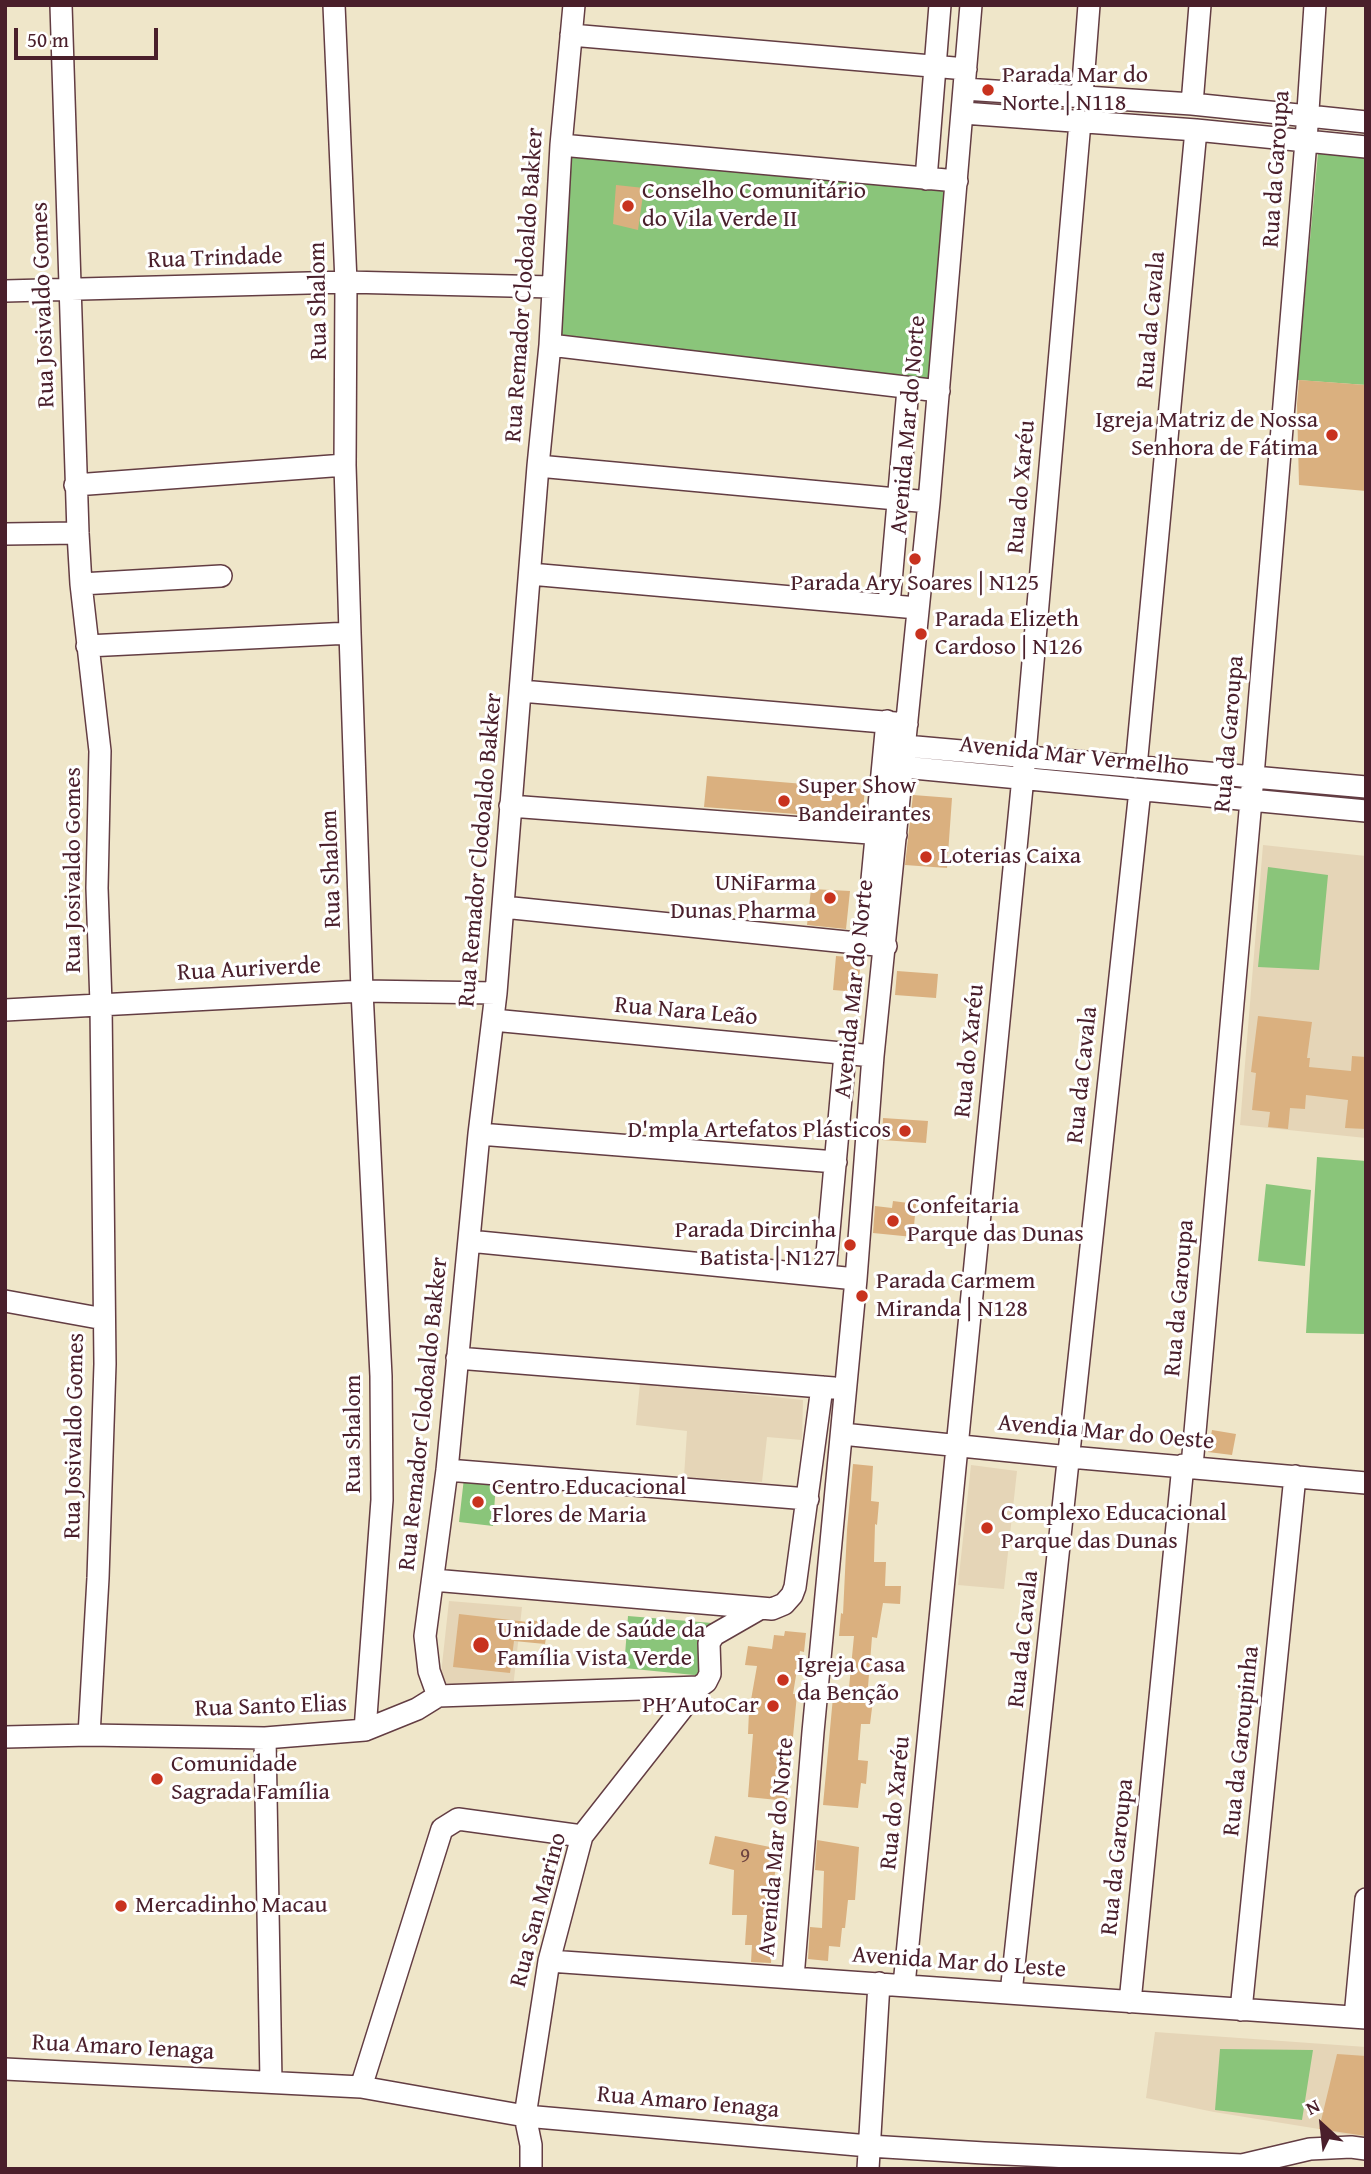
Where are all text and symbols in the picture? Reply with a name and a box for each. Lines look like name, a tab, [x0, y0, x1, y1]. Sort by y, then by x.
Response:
scale bar	[18, 14, 161, 58]
text: 50 m	[27, 24, 69, 55]
place label: Parada Mar do Norte | N118	[1002, 62, 1148, 118]
marker: Parada Mar do Norte | N118	[980, 82, 996, 98]
street label: Rua da Garoupa	[1257, 89, 1297, 249]
street label: Rua Remador Clodoaldo Bakker	[500, 127, 550, 443]
place label: Conselho Comunitário do Vila Verde II	[642, 178, 866, 234]
marker: Conselho Comunitário do Vila Verde II	[620, 198, 636, 214]
street label: Rua Josivaldo Gomes	[26, 201, 62, 409]
street label: Rua Shalom	[304, 241, 334, 361]
street label: Rua Trindade	[147, 242, 283, 276]
street label: Rua da Cavala	[1132, 250, 1172, 390]
street label: Avenida Mar do Norte	[885, 314, 933, 536]
place label: Igreja Matriz de Nossa Senhora de Fátima	[1095, 407, 1318, 463]
street label: Rua do Xaréu	[1002, 419, 1042, 555]
marker: Igreja Matriz de Nossa Senhora de Fátima	[1324, 427, 1340, 443]
marker: Parada Ary Soares | N125	[907, 551, 923, 567]
place label: Parada Ary Soares | N125	[791, 570, 1039, 598]
place label: Parada Elizeth Cardoso | N126	[935, 606, 1083, 662]
marker: Parada Elizeth Cardoso | N126	[913, 626, 929, 642]
street label: Rua da Garoupa	[1209, 654, 1251, 814]
street label: Rua Remador Clodoaldo Bakker	[453, 692, 509, 1008]
street label: Avenida Mar Vermelho	[958, 731, 1190, 783]
street label: Rua Josivaldo Gomes	[60, 767, 88, 973]
place label: Super Show Bandeirantes	[798, 773, 931, 829]
marker: Super Show Bandeirantes	[776, 793, 792, 809]
street label: Rua Shalom	[316, 809, 348, 929]
place label: Loterias Caixa	[940, 843, 1081, 871]
marker: Loterias Caixa	[918, 849, 934, 865]
place label: UNiFarma Dunas Pharma	[670, 870, 816, 926]
street label: Avenida Mar do Norte	[829, 878, 881, 1100]
marker: UNiFarma Dunas Pharma	[822, 890, 838, 906]
street label: Rua Auriverde	[176, 952, 322, 988]
street label: Rua do Xaréu	[949, 983, 991, 1119]
street label: Rua Nara Leão	[613, 991, 759, 1033]
street label: Rua da Cavala	[1061, 1005, 1105, 1145]
place label: D'mpla Artefatos Plásticos	[627, 1117, 891, 1145]
marker: D'mpla Artefatos Plásticos	[897, 1123, 913, 1139]
place label: Confeitaria Parque das Dunas	[907, 1193, 1084, 1249]
marker: Confeitaria Parque das Dunas	[885, 1213, 901, 1229]
place label: Parada Dircinha Batista | N127	[675, 1217, 836, 1273]
street label: Rua da Garoupa	[1159, 1218, 1201, 1378]
marker: Parada Dircinha Batista | N127	[842, 1237, 858, 1253]
street label: Rua Remador Clodoaldo Bakker	[393, 1256, 455, 1572]
place label: Parada Carmem Miranda | N128	[876, 1268, 1035, 1324]
marker: Parada Carmem Miranda | N128	[854, 1288, 870, 1304]
street label: Rua Josivaldo Gomes	[59, 1333, 91, 1539]
street label: Rua Shalom	[340, 1375, 368, 1493]
street label: Avendia Mar do Oeste	[997, 1409, 1215, 1457]
place label: Centro Educacional Flores de Maria	[492, 1474, 686, 1530]
marker: Centro Educacional Flores de Maria	[470, 1494, 486, 1510]
place label: Complexo Educacional Parque das Dunas	[1001, 1500, 1227, 1556]
marker: Complexo Educacional Parque das Dunas	[979, 1520, 995, 1536]
street label: Rua da Cavala	[1002, 1569, 1046, 1709]
place label: Unidade de Saúde da Família Vista Verde	[497, 1617, 705, 1673]
marker: Unidade de Saúde da Família Vista Verde	[471, 1635, 491, 1655]
street label: Rua da Garoupinha	[1218, 1644, 1266, 1838]
place label: Igreja Casa da Benção	[797, 1652, 905, 1708]
marker: Igreja Casa da Benção	[775, 1672, 791, 1688]
street label: Rua Santo Elias	[194, 1690, 348, 1724]
place label: PH AutoCar	[642, 1692, 759, 1720]
marker: PH AutoCar	[765, 1698, 781, 1714]
street label: Rua do Xaréu	[875, 1735, 917, 1871]
street label: Avenida Mar do Norte	[753, 1736, 801, 1958]
place label: Comunidade Sagrada Família	[171, 1751, 330, 1807]
marker: Comunidade Sagrada Família	[149, 1771, 165, 1787]
street label: Rua da Garoupa	[1095, 1777, 1141, 1937]
street label: Rua San Marino	[505, 1830, 573, 1990]
house number: 9	[740, 1844, 750, 1870]
place label: Mercadinho Macau	[135, 1892, 327, 1920]
marker: Mercadinho Macau	[113, 1898, 129, 1914]
street label: Avenida Mar do Leste	[851, 1941, 1067, 1985]
street label: Rua Amaro Ienaga	[31, 2029, 215, 2067]
street label: Rua Amaro Ienaga	[596, 2081, 780, 2125]
north arrow	[1287, 2090, 1357, 2160]
text: N	[1300, 2091, 1324, 2122]

